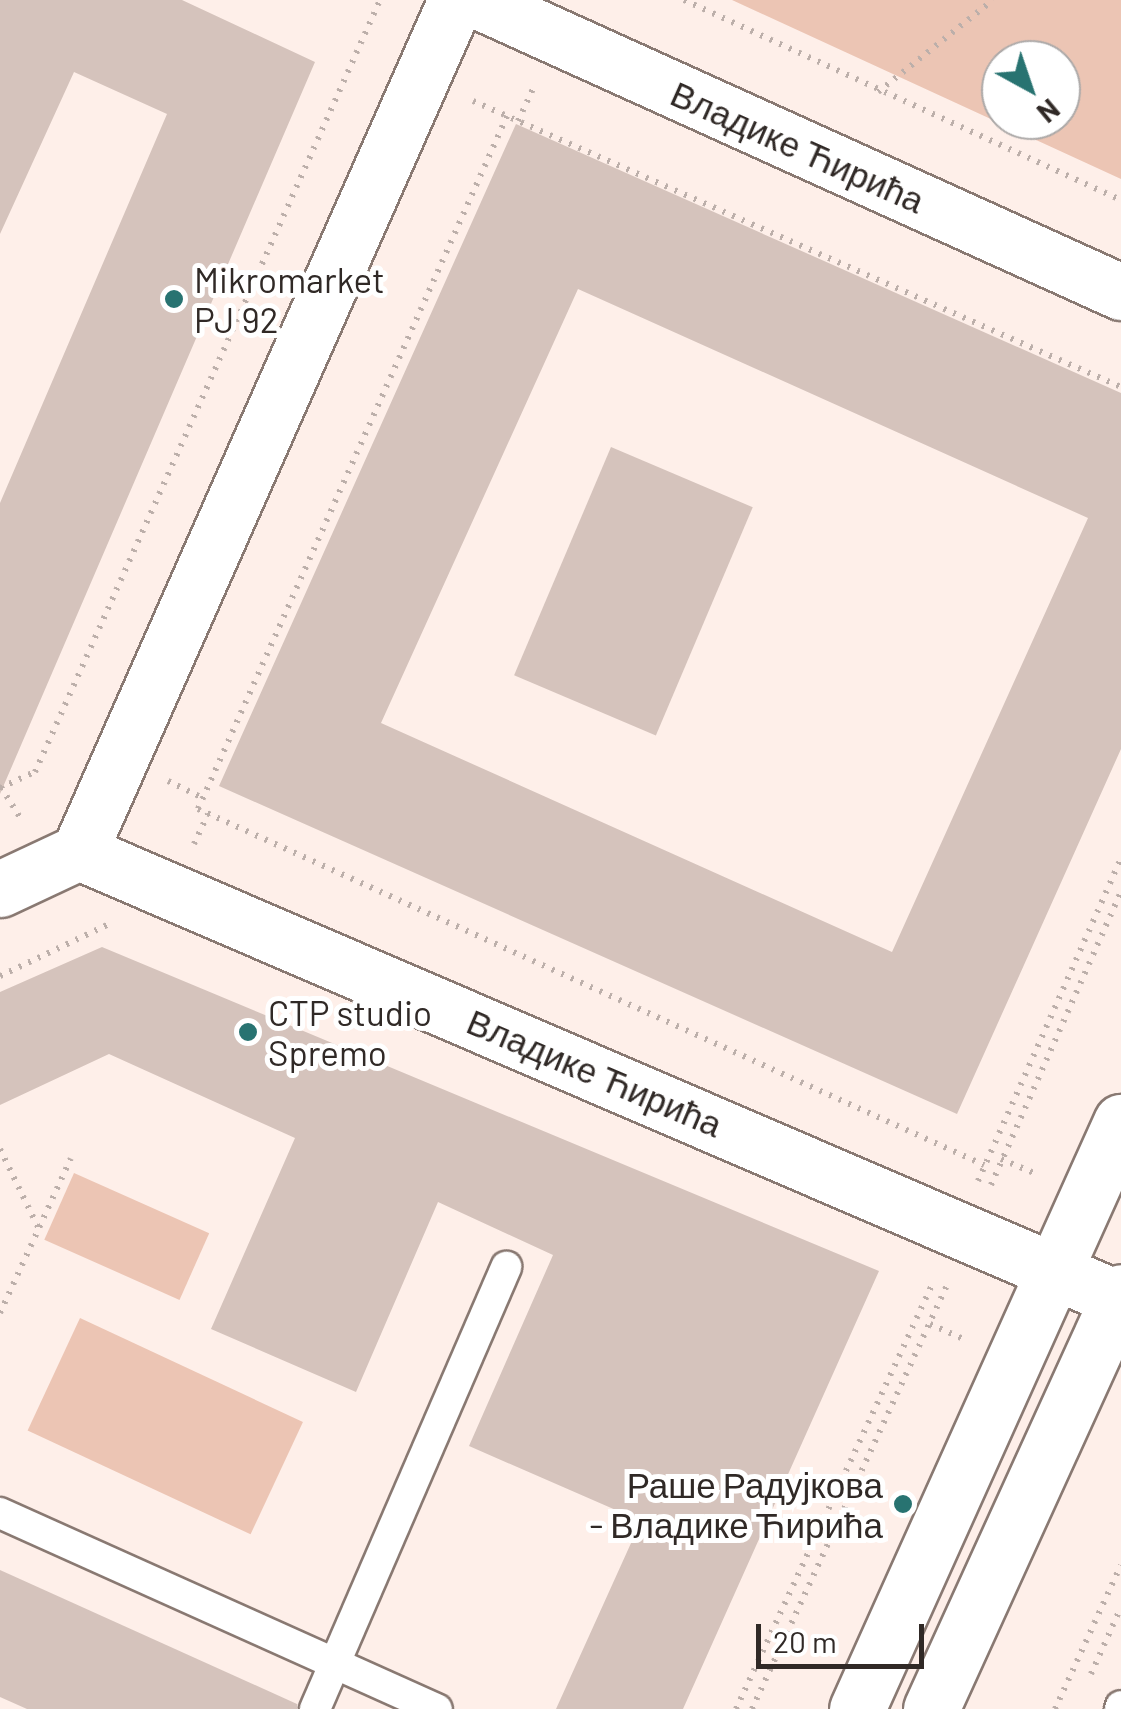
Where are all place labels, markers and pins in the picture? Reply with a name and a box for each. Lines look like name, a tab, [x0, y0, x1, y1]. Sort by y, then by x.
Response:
place label: Mikromarket PJ 92	[194, 258, 385, 340]
marker: Mikromarket PJ 92	[163, 288, 185, 310]
place label: CTP studio Spremo	[268, 991, 432, 1073]
marker: CTP studio Spremo	[237, 1021, 259, 1043]
place label: Раше Радујкова - Владике Ћирића	[589, 1463, 883, 1545]
marker: Раше Радујкова - Владике Ћирића	[892, 1493, 914, 1515]

